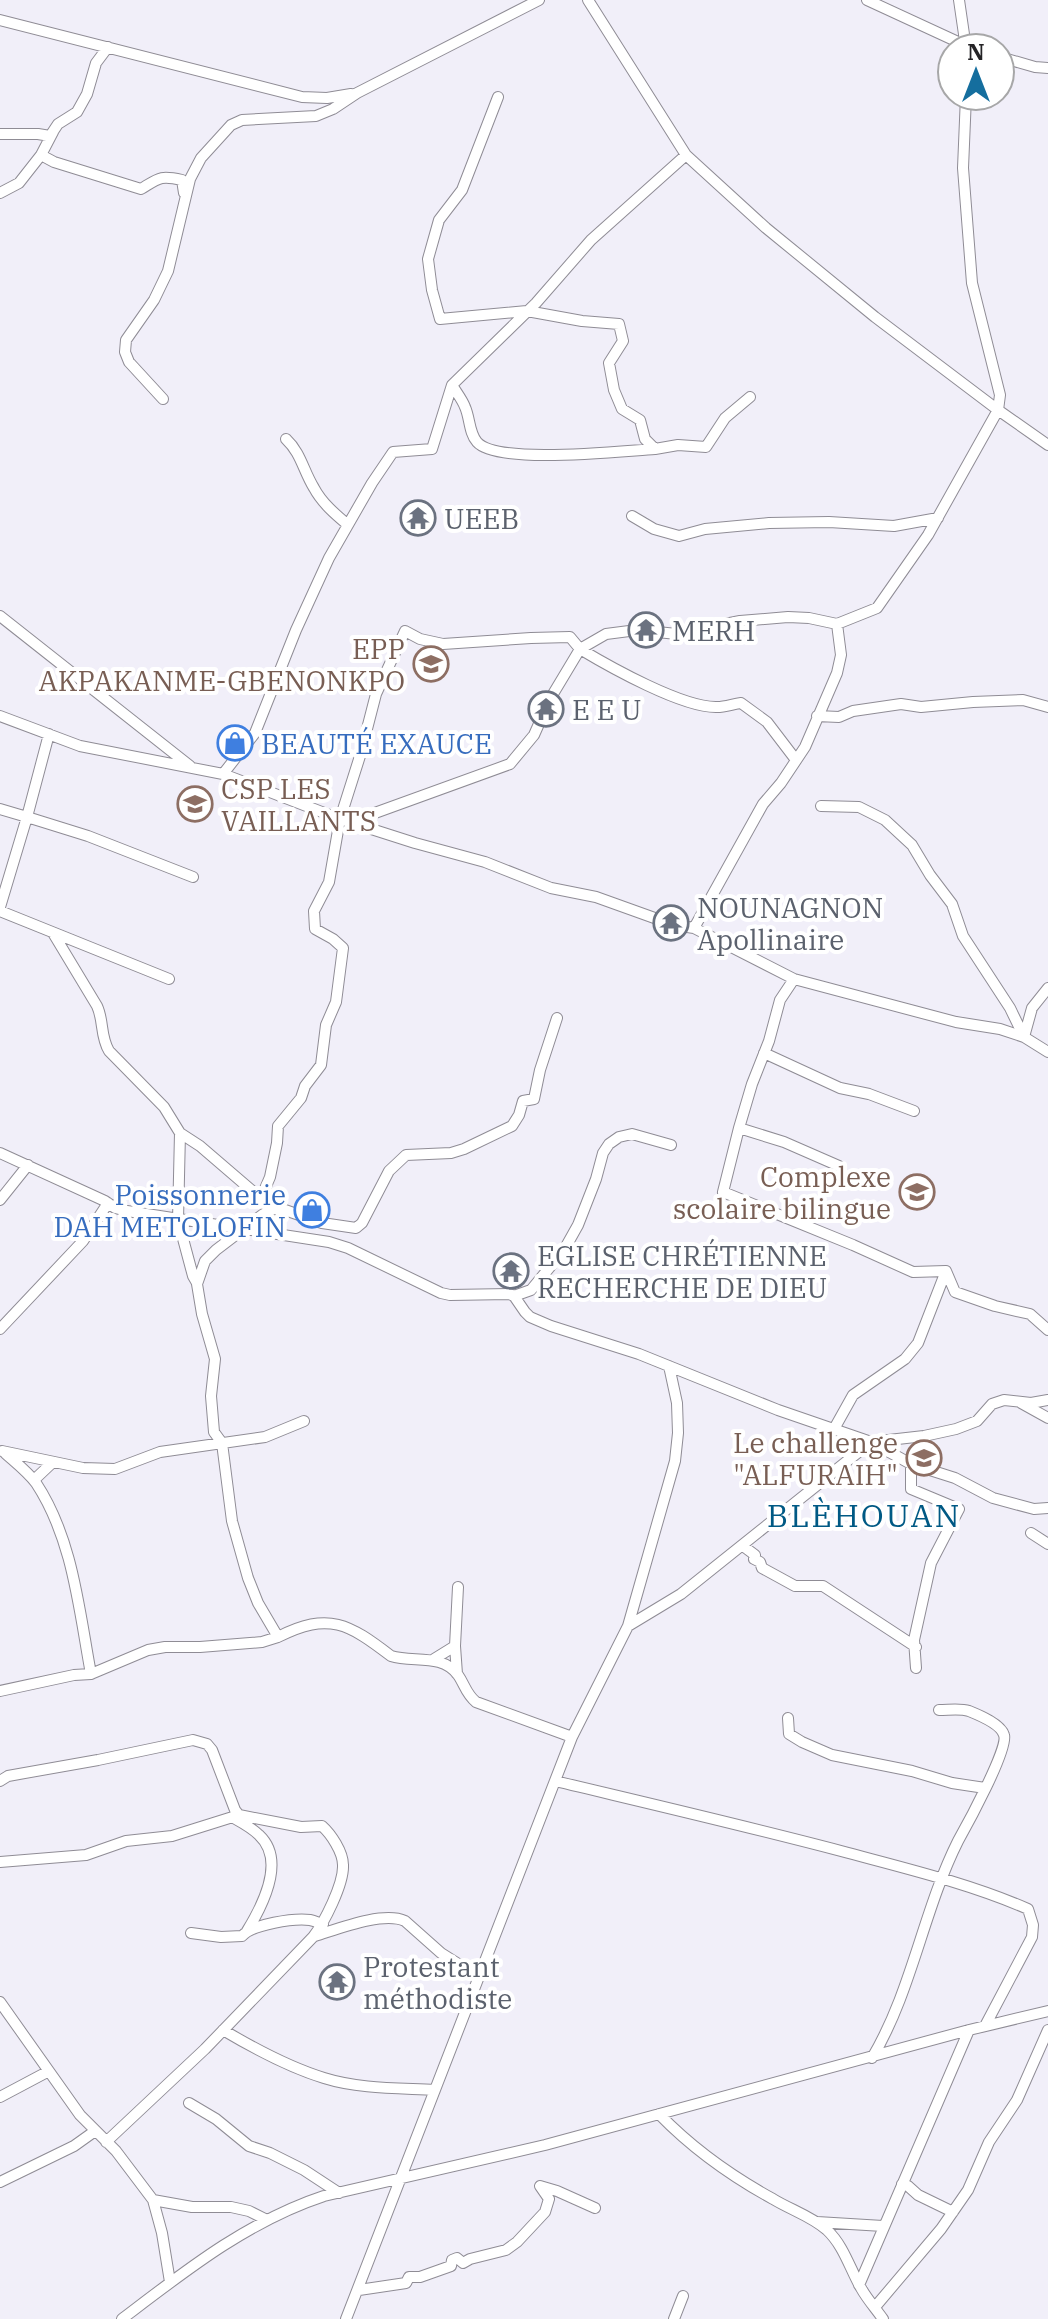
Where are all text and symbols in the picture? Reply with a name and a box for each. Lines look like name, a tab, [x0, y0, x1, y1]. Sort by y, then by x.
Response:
north arrow	[936, 32, 1016, 112]
text: N	[967, 37, 985, 66]
temple icon: UEEB	[399, 499, 437, 537]
place label: UEEB	[444, 500, 519, 537]
temple icon: MERH	[627, 611, 665, 649]
place label: MERH	[672, 612, 755, 649]
place label: EPP AKPAKANME-GBENONKPO	[39, 630, 405, 699]
school or university icon: EPP AKPAKANME-GBENONKPO	[412, 645, 450, 683]
temple icon: E E U	[527, 690, 565, 728]
place label: E E U	[572, 691, 641, 728]
shop icon: BEAUTÉ EXAUCE	[216, 724, 254, 762]
place label: BEAUTÉ EXAUCE	[261, 725, 492, 762]
place label: CSP LES VAILLANTS	[221, 770, 376, 839]
school or university icon: CSP LES VAILLANTS	[176, 785, 214, 823]
place label: NOUNAGNON Apollinaire	[697, 889, 883, 958]
temple icon: NOUNAGNON Apollinaire	[652, 904, 690, 942]
place label: Complexe scolaire bilingue	[673, 1158, 891, 1227]
school or university icon: Complexe scolaire bilingue	[898, 1173, 936, 1211]
place label: Poissonnerie DAH METOLOFIN	[53, 1176, 286, 1245]
shop icon: Poissonnerie DAH METOLOFIN	[293, 1191, 331, 1229]
place label: EGLISE CHRÉTIENNE RECHERCHE DE DIEU	[537, 1237, 827, 1306]
temple icon: EGLISE CHRÉTIENNE RECHERCHE DE DIEU	[492, 1252, 530, 1290]
place label: Le challenge "ALFURAIH"	[733, 1424, 898, 1493]
school or university icon: Le challenge "ALFURAIH"	[905, 1439, 943, 1477]
district label: BLÈHOUAN	[767, 1494, 961, 1536]
place label: Protestant méthodiste	[363, 1948, 512, 2017]
temple icon: Protestant méthodiste	[318, 1963, 356, 2001]

